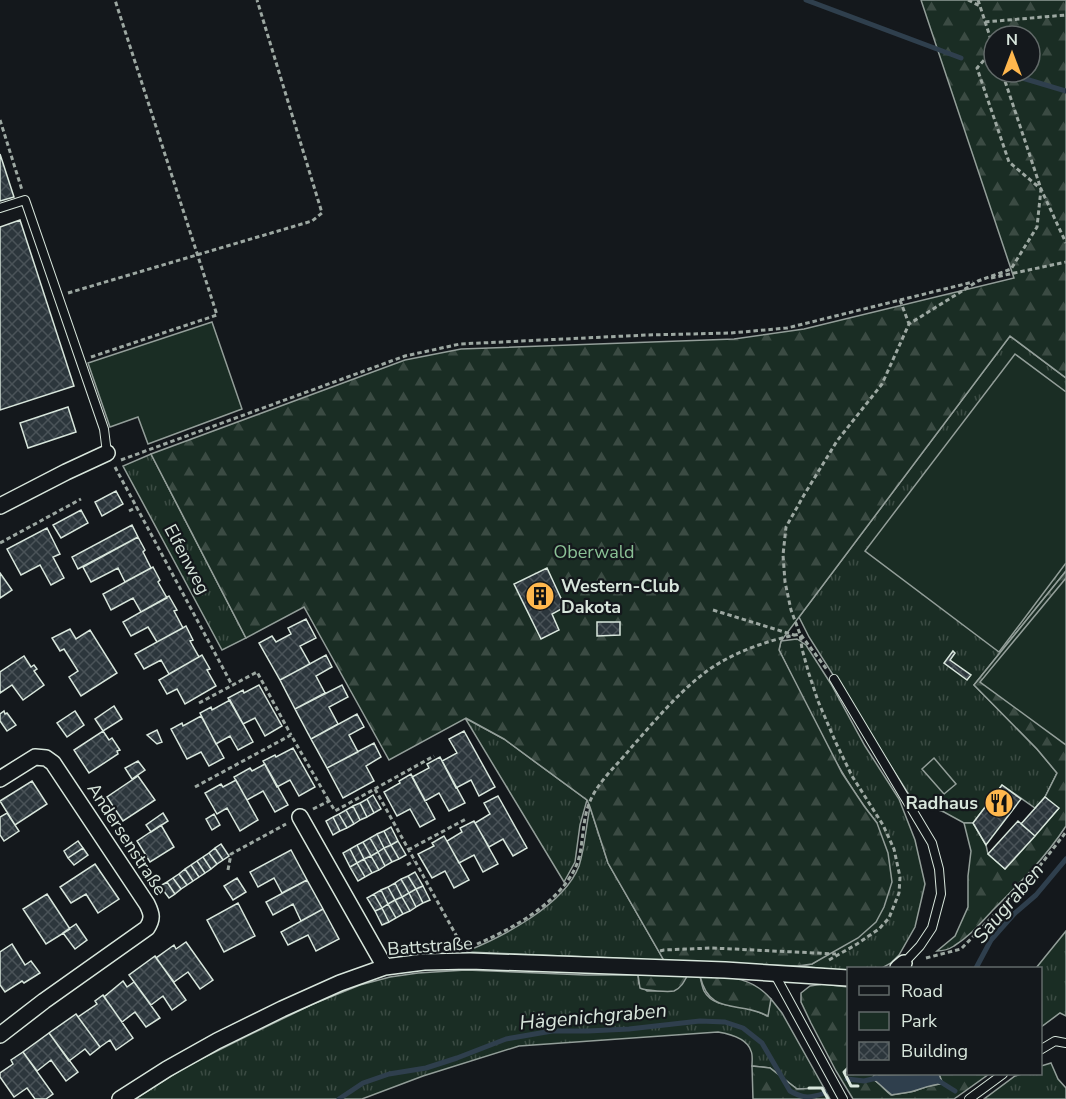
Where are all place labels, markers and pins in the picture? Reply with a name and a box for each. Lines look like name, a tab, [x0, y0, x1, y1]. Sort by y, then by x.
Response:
place label: Western-Club Dakota	[561, 574, 680, 619]
building icon: Western-Club Dakota	[524, 580, 556, 612]
restaurant icon: Radhaus	[983, 787, 1015, 819]
place label: Radhaus	[906, 791, 978, 815]

